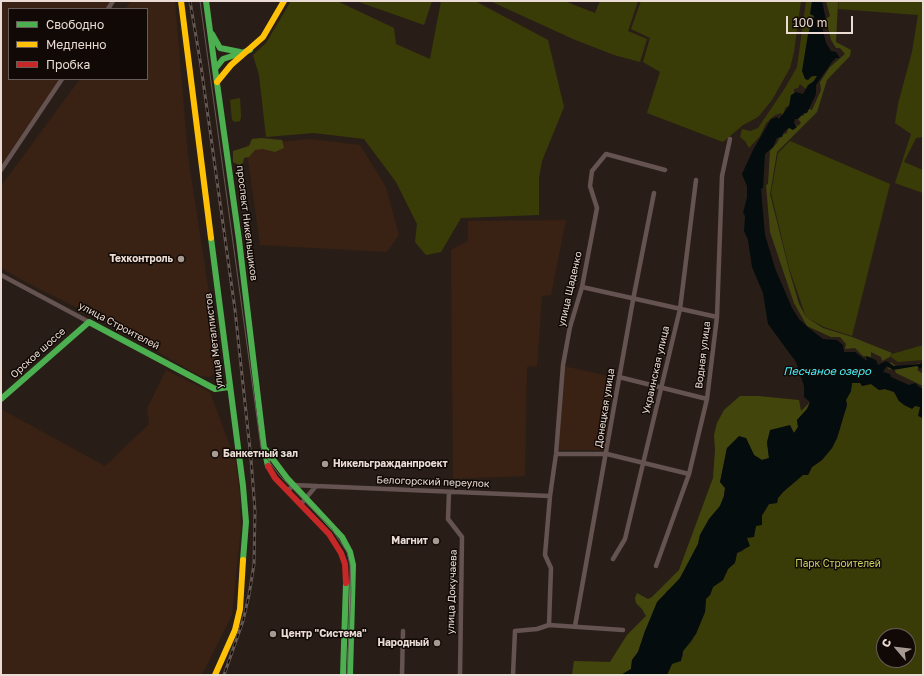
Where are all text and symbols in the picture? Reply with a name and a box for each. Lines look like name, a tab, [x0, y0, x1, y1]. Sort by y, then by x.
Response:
legend	[8, 8, 148, 80]
scale bar	[788, 8, 855, 34]
text: 100 m	[793, 15, 827, 30]
text: Свободно	[46, 17, 104, 32]
text: Медленно	[46, 37, 106, 52]
text: Пробка	[46, 57, 90, 72]
street label: проспект Никельщиков	[234, 165, 260, 281]
street label: улица Щаденко	[556, 250, 584, 328]
place label: Техконтроль	[109, 253, 173, 265]
marker: Техконтроль	[176, 254, 186, 264]
street label: улица Металлистов	[202, 293, 226, 389]
street label: улица Строителей	[76, 300, 162, 352]
street label: Водная улица	[693, 321, 713, 389]
street label: Орское шоссе	[8, 325, 68, 381]
street label: Украинская улица	[640, 325, 672, 415]
water label: Песчаное озеро	[783, 365, 871, 379]
street label: Донецкая улица	[593, 368, 617, 448]
place label: Банкетный зал	[223, 448, 298, 460]
marker: Банкетный зал	[210, 449, 220, 459]
place label: Никельгражданпроект	[333, 458, 448, 470]
marker: Никельгражданпроект	[320, 459, 330, 469]
street label: Белогорский переулок	[376, 474, 490, 490]
place label: Магнит	[391, 535, 428, 547]
marker: Магнит	[431, 536, 441, 546]
street label: улица Докучаева	[445, 549, 459, 635]
park label: Парк Строителей	[795, 558, 881, 570]
place label: Центр "Система"	[281, 628, 367, 640]
north arrow	[876, 628, 916, 668]
marker: Центр "Система"	[268, 629, 278, 639]
text: С	[878, 636, 893, 649]
place label: Народный	[377, 637, 429, 649]
marker: Народный	[432, 638, 442, 648]

